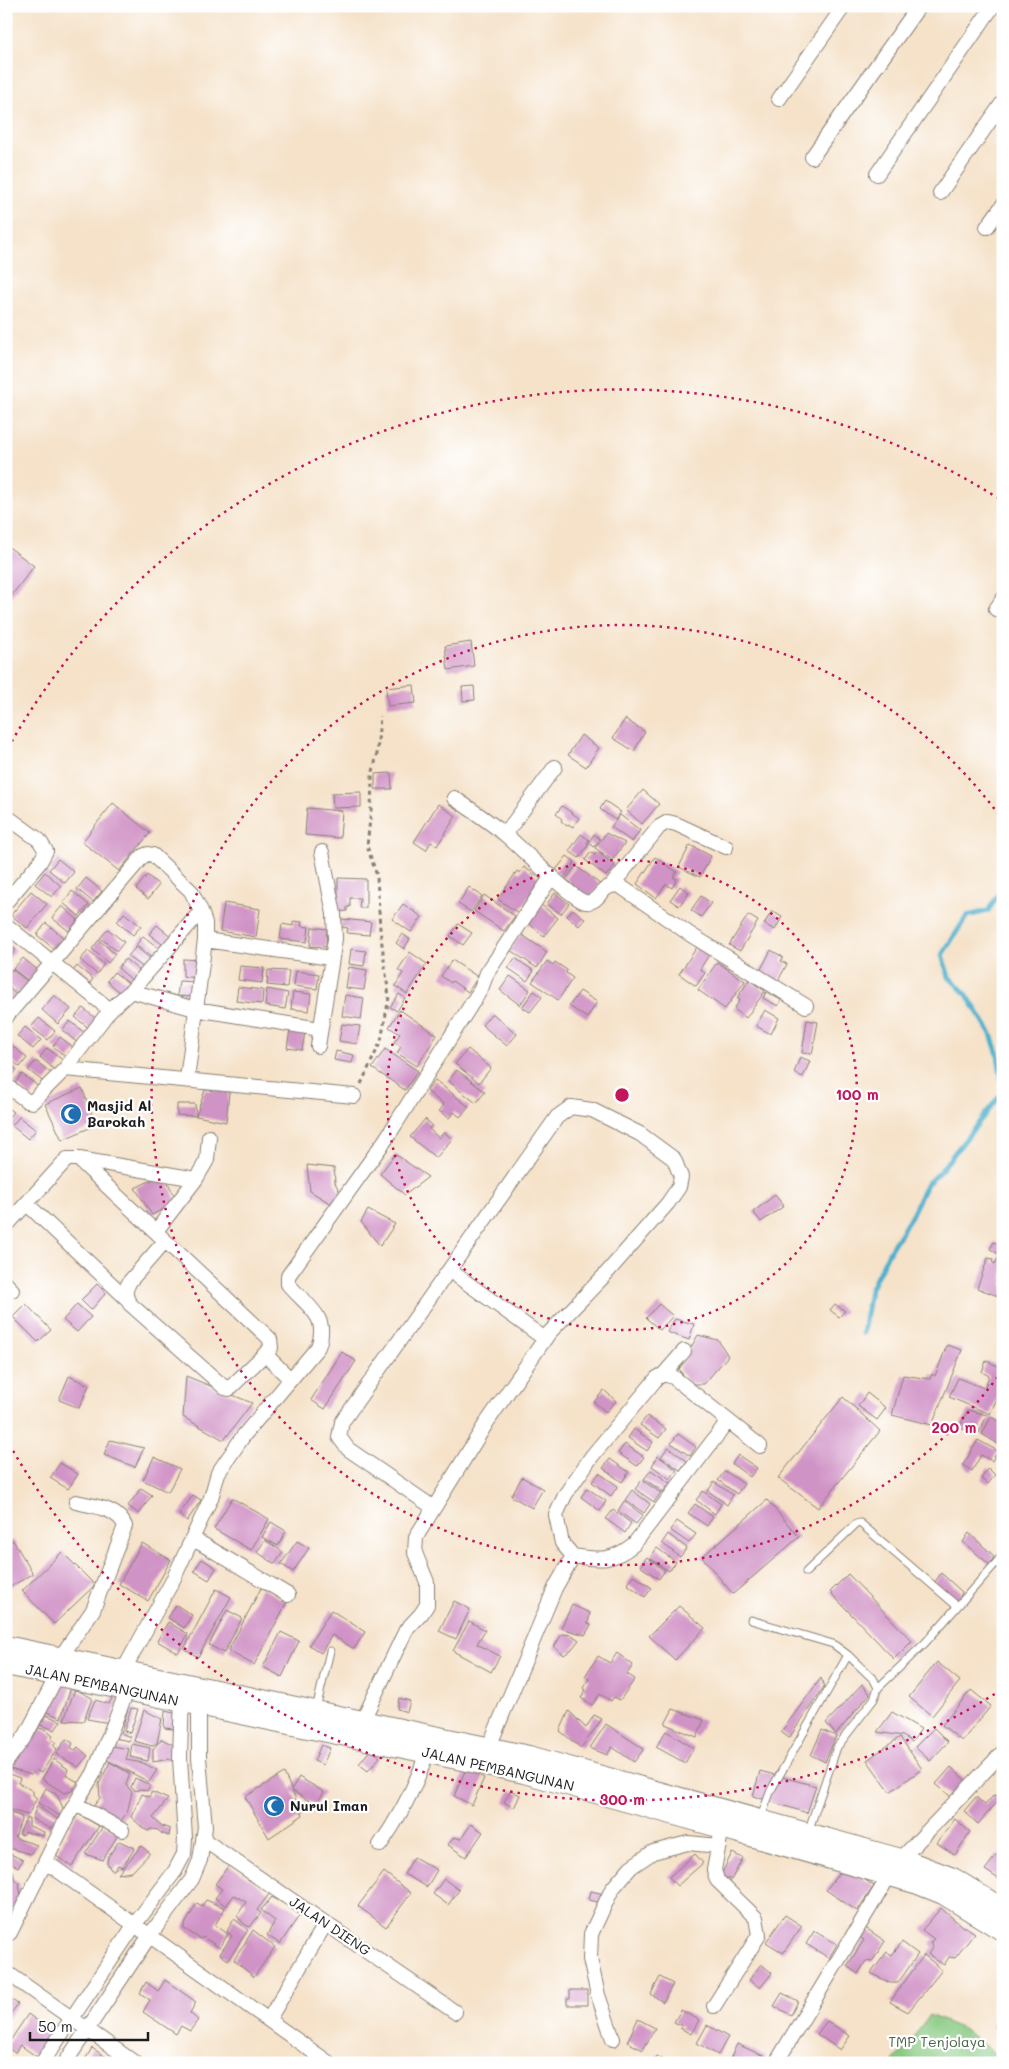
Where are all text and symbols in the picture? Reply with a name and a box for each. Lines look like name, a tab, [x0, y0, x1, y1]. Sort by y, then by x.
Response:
text: 100 m	[835, 1084, 879, 1104]
centre of rings	[613, 1086, 631, 1104]
place label: Masjid Al Barokah	[87, 1096, 151, 1131]
mosque icon: Masjid Al Barokah	[59, 1102, 83, 1126]
text: 200 m	[932, 1417, 977, 1437]
street label: JALAN PEMBANGUNAN	[24, 1659, 180, 1710]
street label: JALAN PEMBANGUNAN	[420, 1742, 576, 1795]
text: 300 m	[599, 1789, 645, 1809]
mosque icon: Nurul Iman	[262, 1794, 286, 1818]
place label: Nurul Iman	[290, 1796, 368, 1815]
street label: JALAN DIENG	[286, 1892, 374, 1960]
scale bar	[30, 2009, 148, 2041]
text: 50 m	[38, 2016, 73, 2036]
park label: TMP Tenjolaya	[888, 2032, 986, 2051]

